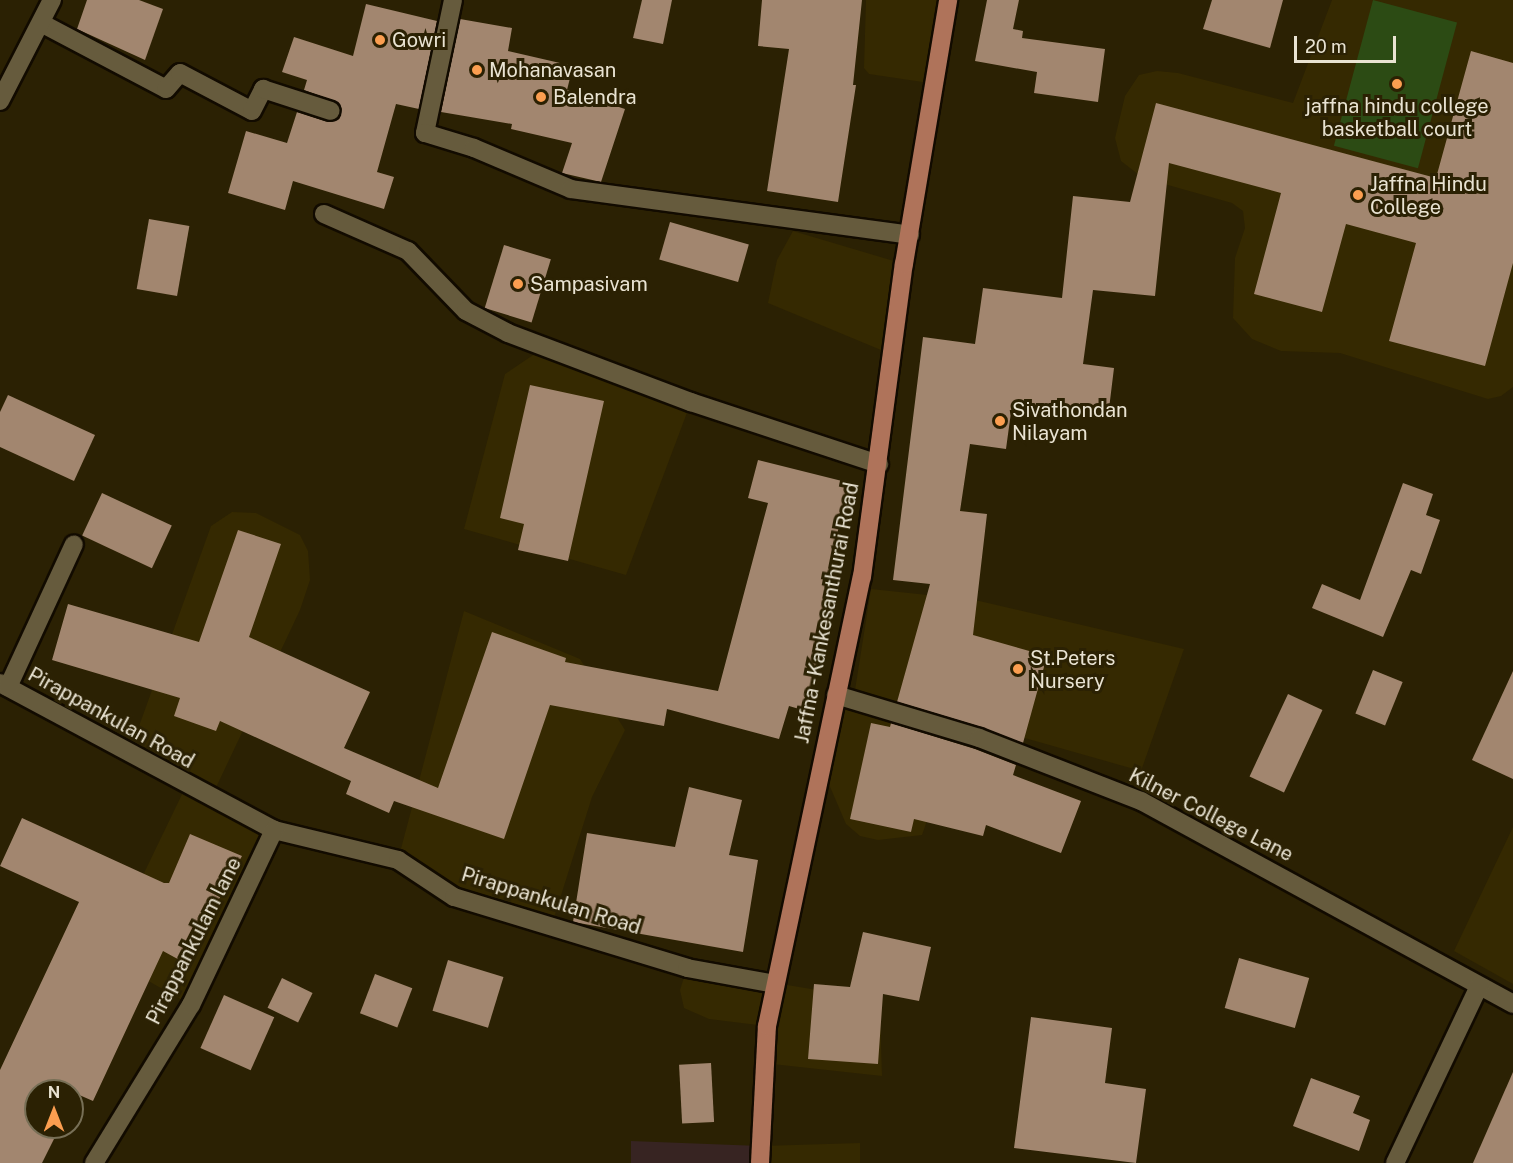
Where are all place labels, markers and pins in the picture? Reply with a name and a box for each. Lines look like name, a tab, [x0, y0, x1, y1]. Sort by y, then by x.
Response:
place label: Gowri	[392, 28, 446, 52]
marker: Gowri	[373, 33, 387, 47]
place label: Mohanavasan	[489, 58, 616, 82]
marker: Mohanavasan	[470, 63, 484, 77]
marker: jaffna hindu college basketball court	[1390, 77, 1404, 91]
place label: Balendra	[553, 85, 636, 109]
marker: Balendra	[534, 90, 548, 104]
place label: jaffna hindu college basketball court	[1305, 94, 1489, 141]
place label: Jaffna Hindu College	[1370, 172, 1487, 219]
marker: Jaffna Hindu College	[1351, 188, 1365, 202]
place label: Sampasivam	[530, 272, 648, 296]
marker: Sampasivam	[511, 277, 525, 291]
place label: Sivathondan Nilayam	[1012, 398, 1128, 445]
marker: Sivathondan Nilayam	[993, 414, 1007, 428]
place label: St.Peters Nursery	[1030, 646, 1115, 693]
marker: St.Peters Nursery	[1011, 662, 1025, 676]

